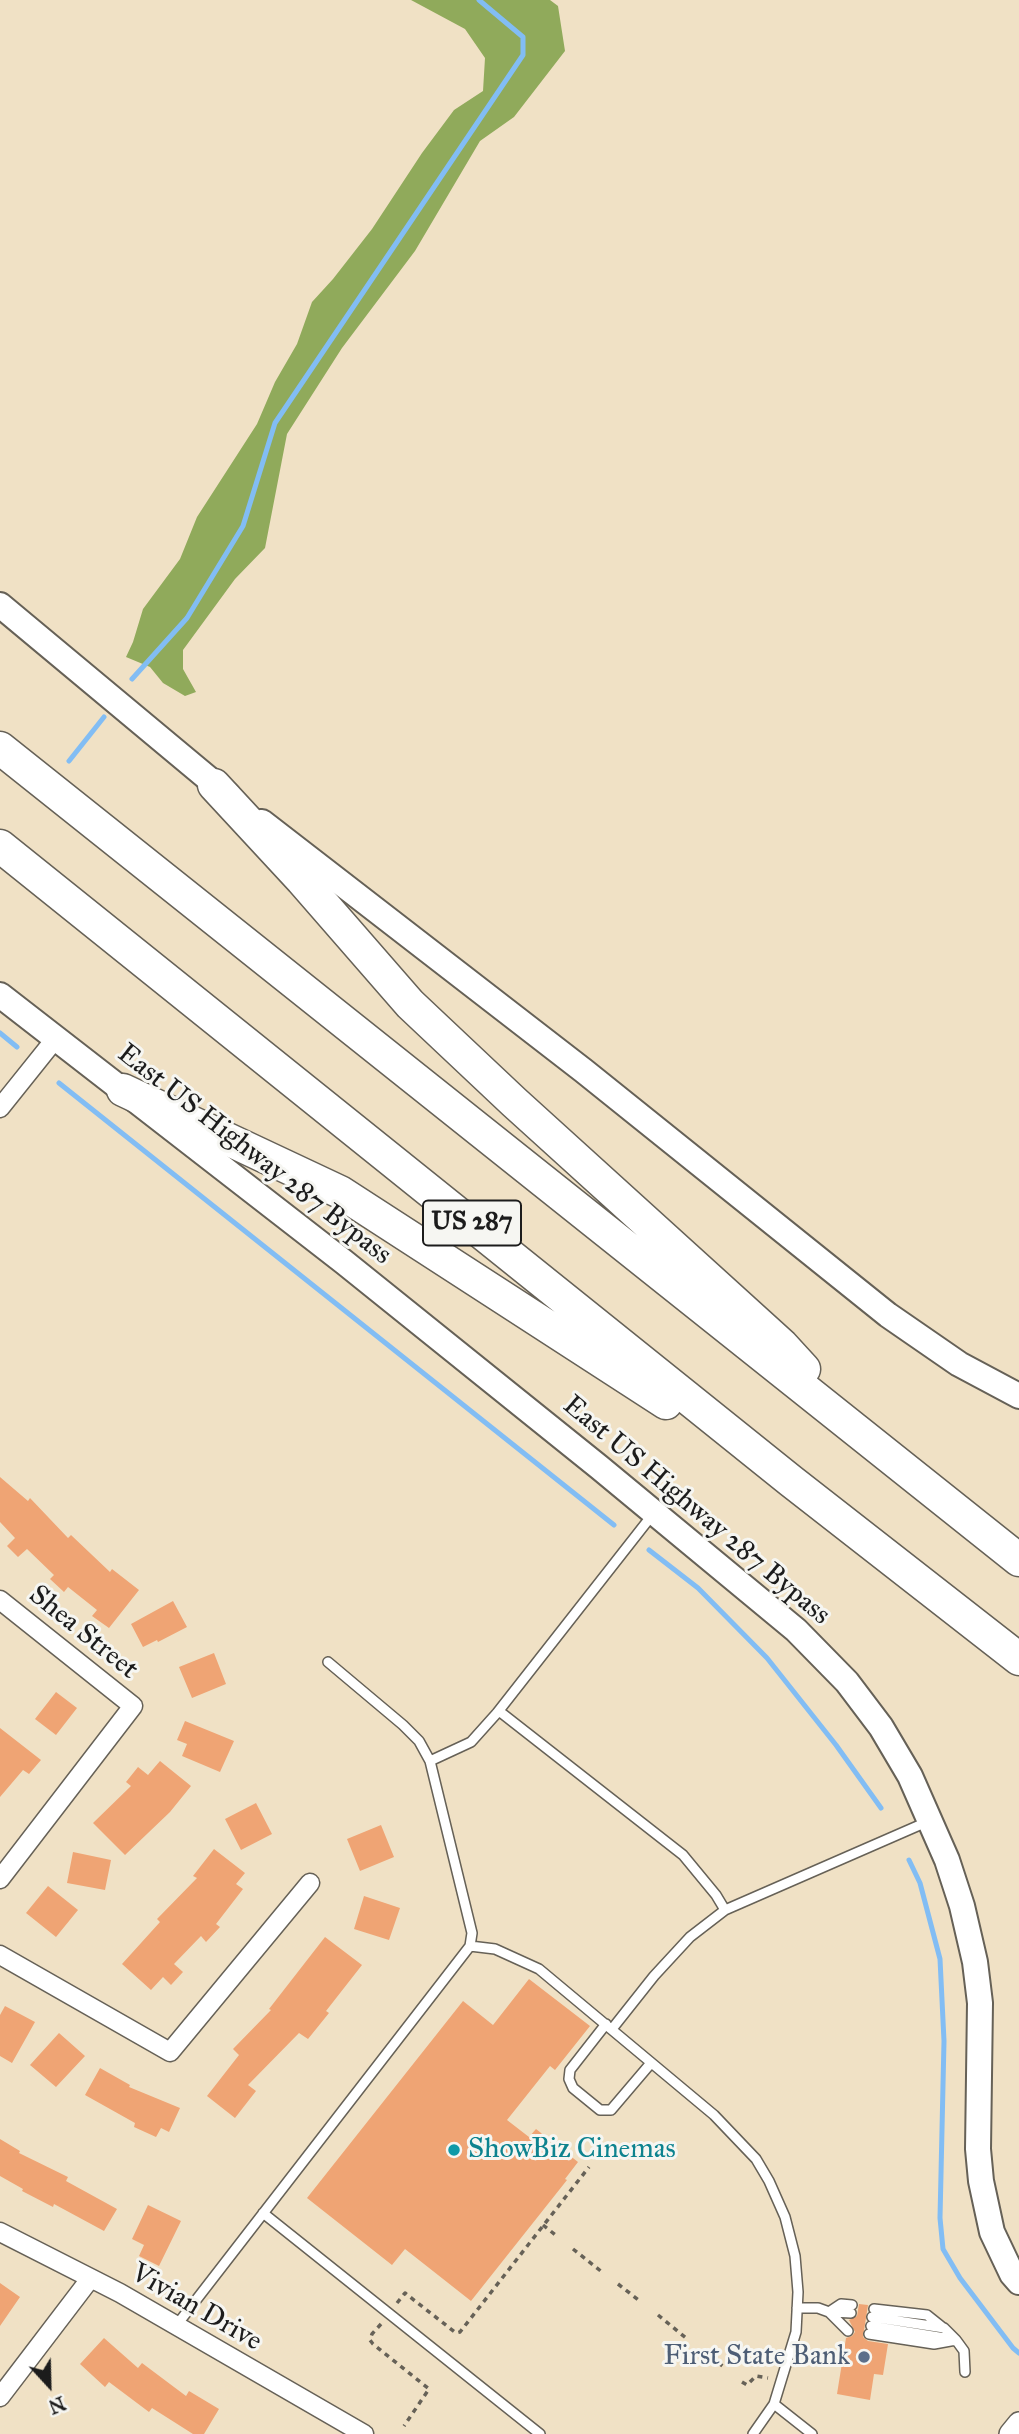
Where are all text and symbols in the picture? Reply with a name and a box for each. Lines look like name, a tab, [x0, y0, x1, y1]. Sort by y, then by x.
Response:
street label: East US Highway 287 Bypass	[110, 1038, 398, 1272]
road number: US 287	[423, 1200, 521, 1246]
street label: East US Highway 287 Bypass	[555, 1389, 837, 1633]
street label: Shea Street	[22, 1579, 144, 1687]
place label: ShowBiz Cinemas	[468, 2133, 676, 2167]
marker: ShowBiz Cinemas	[446, 2142, 462, 2158]
street label: Vivian Drive	[124, 2257, 268, 2359]
place label: First State Bank	[663, 2340, 850, 2374]
marker: First State Bank	[856, 2349, 872, 2365]
north arrow	[14, 2350, 84, 2420]
text: N	[45, 2391, 69, 2419]

